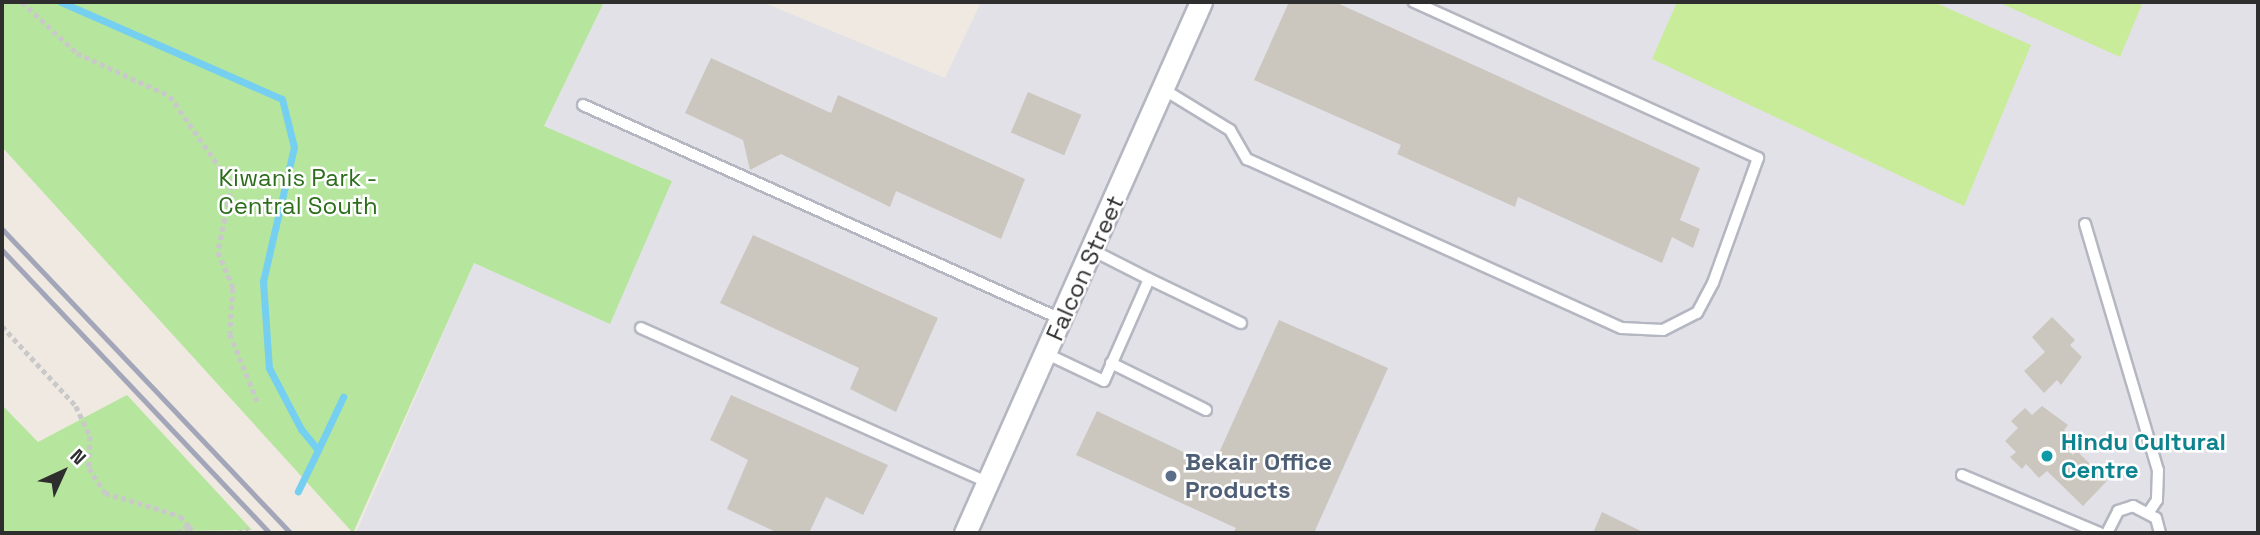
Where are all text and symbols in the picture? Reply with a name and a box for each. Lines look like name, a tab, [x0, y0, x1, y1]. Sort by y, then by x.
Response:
park label: Kiwanis Park - Central South	[218, 164, 378, 220]
street label: Falcon Street	[1040, 191, 1130, 345]
place label: Hindu Cultural Centre	[2061, 428, 2226, 484]
north arrow	[28, 437, 98, 507]
text: N	[65, 443, 92, 470]
place label: Bekair Office Products	[1185, 448, 1332, 504]
marker: Hindu Cultural Centre	[2039, 448, 2055, 464]
marker: Bekair Office Products	[1163, 468, 1179, 484]

